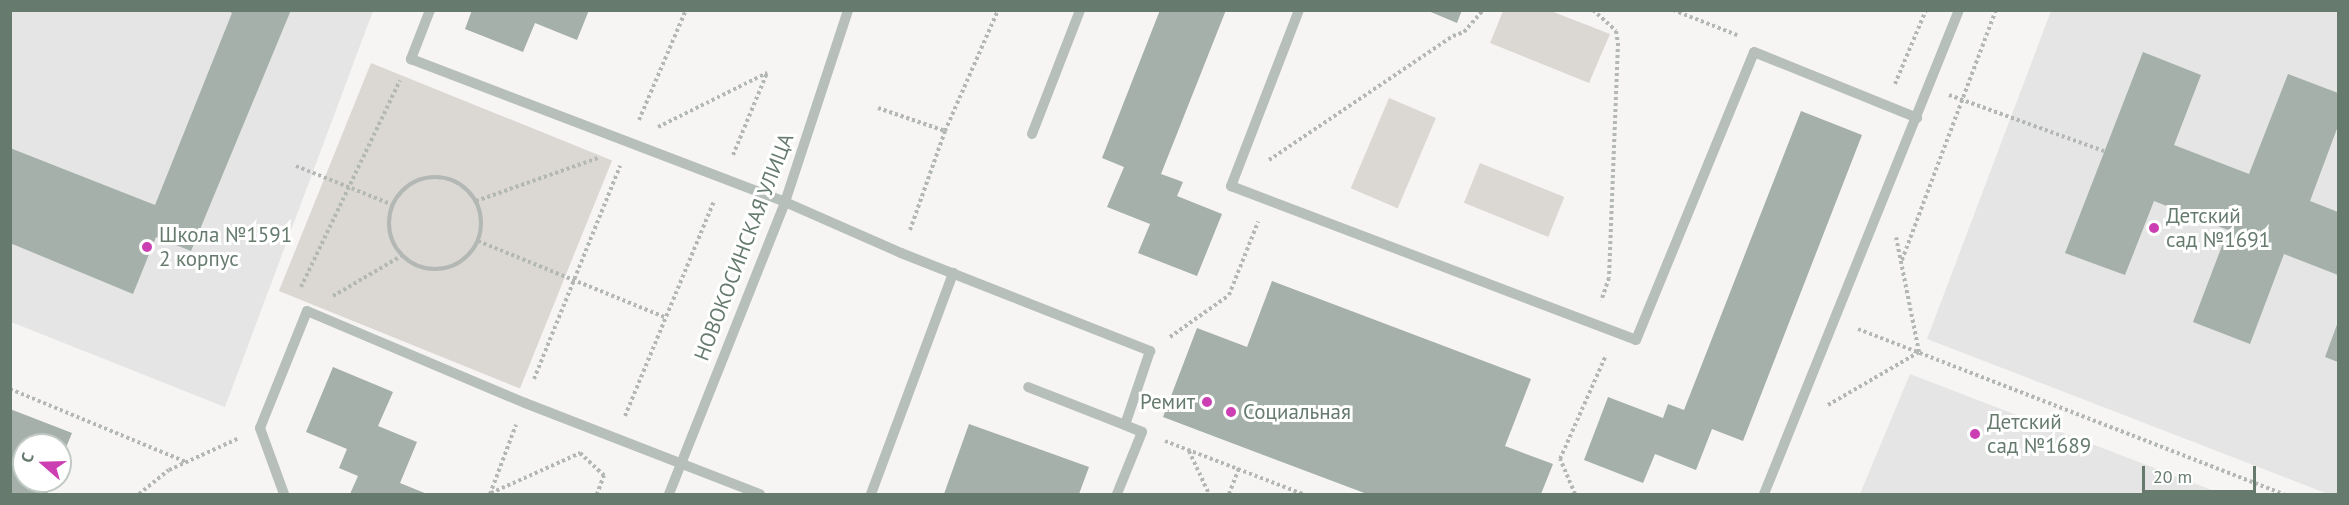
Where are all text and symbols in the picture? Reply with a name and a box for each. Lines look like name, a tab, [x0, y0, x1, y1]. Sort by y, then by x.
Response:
street label: НОВОКОСИНСКАЯ УЛИЦА	[689, 130, 799, 364]
place label: Детский сад №1691	[2166, 203, 2270, 253]
marker: Детский сад №1691	[2147, 221, 2161, 235]
place label: Школа №1591 2 корпус	[159, 222, 292, 272]
marker: Школа №1591 2 корпус	[140, 240, 154, 254]
place label: Ремит	[1140, 389, 1195, 415]
marker: Ремит	[1200, 395, 1214, 409]
place label: Социальная	[1243, 399, 1351, 425]
marker: Социальная	[1224, 405, 1238, 419]
place label: Детский сад №1689	[1987, 409, 2091, 459]
marker: Детский сад №1689	[1968, 427, 1982, 441]
north arrow	[12, 433, 72, 493]
text: С	[16, 450, 38, 465]
scale bar	[2145, 454, 2259, 492]
text: 20 m	[2153, 465, 2192, 488]

